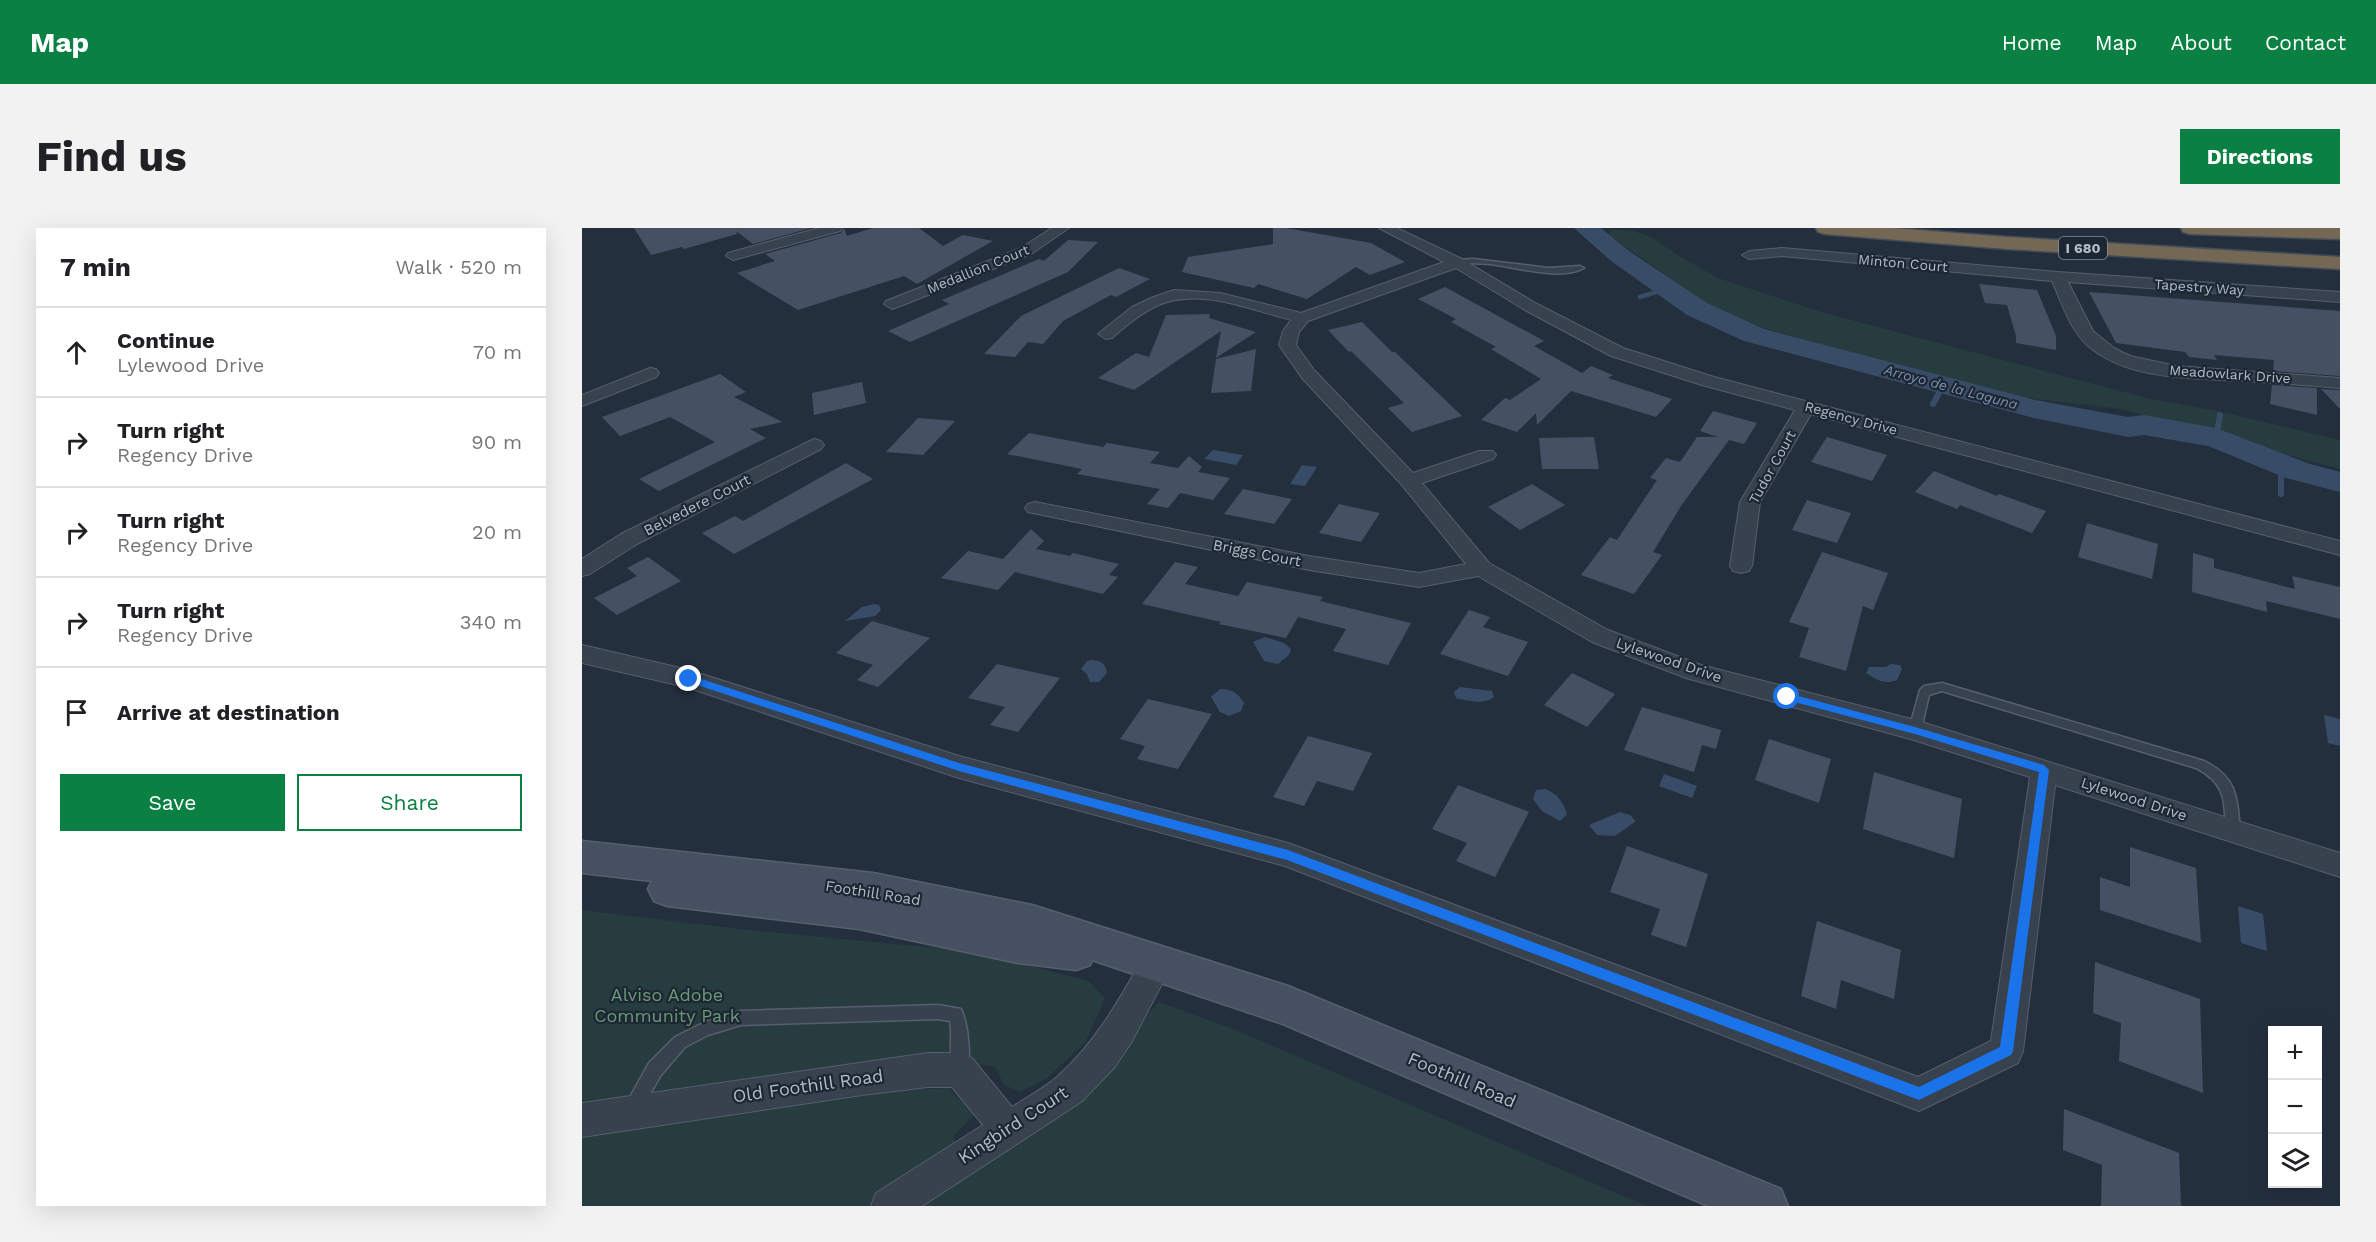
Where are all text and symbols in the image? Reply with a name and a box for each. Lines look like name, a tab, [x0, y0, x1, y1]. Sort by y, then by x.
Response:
text: Map	[30, 26, 89, 59]
text: Home	[2002, 30, 2062, 55]
text: Map	[2095, 30, 2138, 55]
text: About	[2171, 30, 2232, 55]
text: Contact	[2265, 30, 2346, 55]
button: Directions	[2180, 129, 2340, 184]
text: Find us	[36, 132, 187, 181]
road number: I 680	[2059, 237, 2107, 259]
street label: Medallion Court	[925, 241, 1031, 297]
street label: Minton Court	[1858, 251, 1949, 275]
text: 7 min	[60, 252, 131, 282]
text: Walk · 520 m	[395, 255, 522, 279]
street label: Tapestry Way	[2154, 276, 2245, 298]
text: Continue	[117, 328, 215, 353]
icon: ahead	[60, 336, 93, 369]
text: 70 m	[473, 340, 522, 364]
text: Lylewood Drive	[117, 353, 264, 377]
water label: Arroyo de la Laguna	[1882, 361, 2020, 413]
street label: Meadowlark Drive	[2169, 362, 2291, 386]
street label: Regency Drive	[1803, 398, 1899, 438]
text: Turn right	[117, 418, 224, 443]
icon: right	[60, 426, 93, 459]
street label: Tudor Court	[1745, 427, 1799, 506]
text: 90 m	[471, 430, 522, 454]
text: Regency Drive	[117, 443, 253, 467]
street label: Belvedere Court	[641, 470, 754, 540]
text: Turn right	[117, 508, 224, 533]
icon: right	[60, 516, 93, 549]
text: 20 m	[472, 520, 522, 544]
text: Regency Drive	[117, 533, 253, 557]
street label: Briggs Court	[1211, 536, 1303, 570]
text: Turn right	[117, 598, 224, 623]
icon: right	[60, 606, 93, 639]
text: 340 m	[460, 610, 522, 634]
text: Regency Drive	[117, 623, 253, 647]
street label: Lylewood Drive	[1614, 633, 1724, 687]
route end	[675, 665, 701, 691]
route start	[1773, 683, 1799, 709]
icon: arrive	[60, 696, 93, 729]
text: Arrive at destination	[117, 700, 340, 725]
street label: Lylewood Drive	[2079, 773, 2189, 825]
button: Save	[60, 774, 285, 831]
button: Share	[297, 774, 522, 831]
street label: Foothill Road	[824, 877, 922, 909]
park label: Alviso Adobe Community Park	[594, 984, 740, 1026]
map controls	[2268, 1026, 2322, 1188]
button: +	[2268, 1026, 2322, 1080]
street label: Foothill Road	[1405, 1047, 1519, 1112]
street label: Old Foothill Road	[731, 1065, 885, 1106]
button: −	[2268, 1080, 2322, 1134]
street label: Kingbird Court	[954, 1081, 1072, 1168]
button: layers	[2268, 1134, 2322, 1188]

